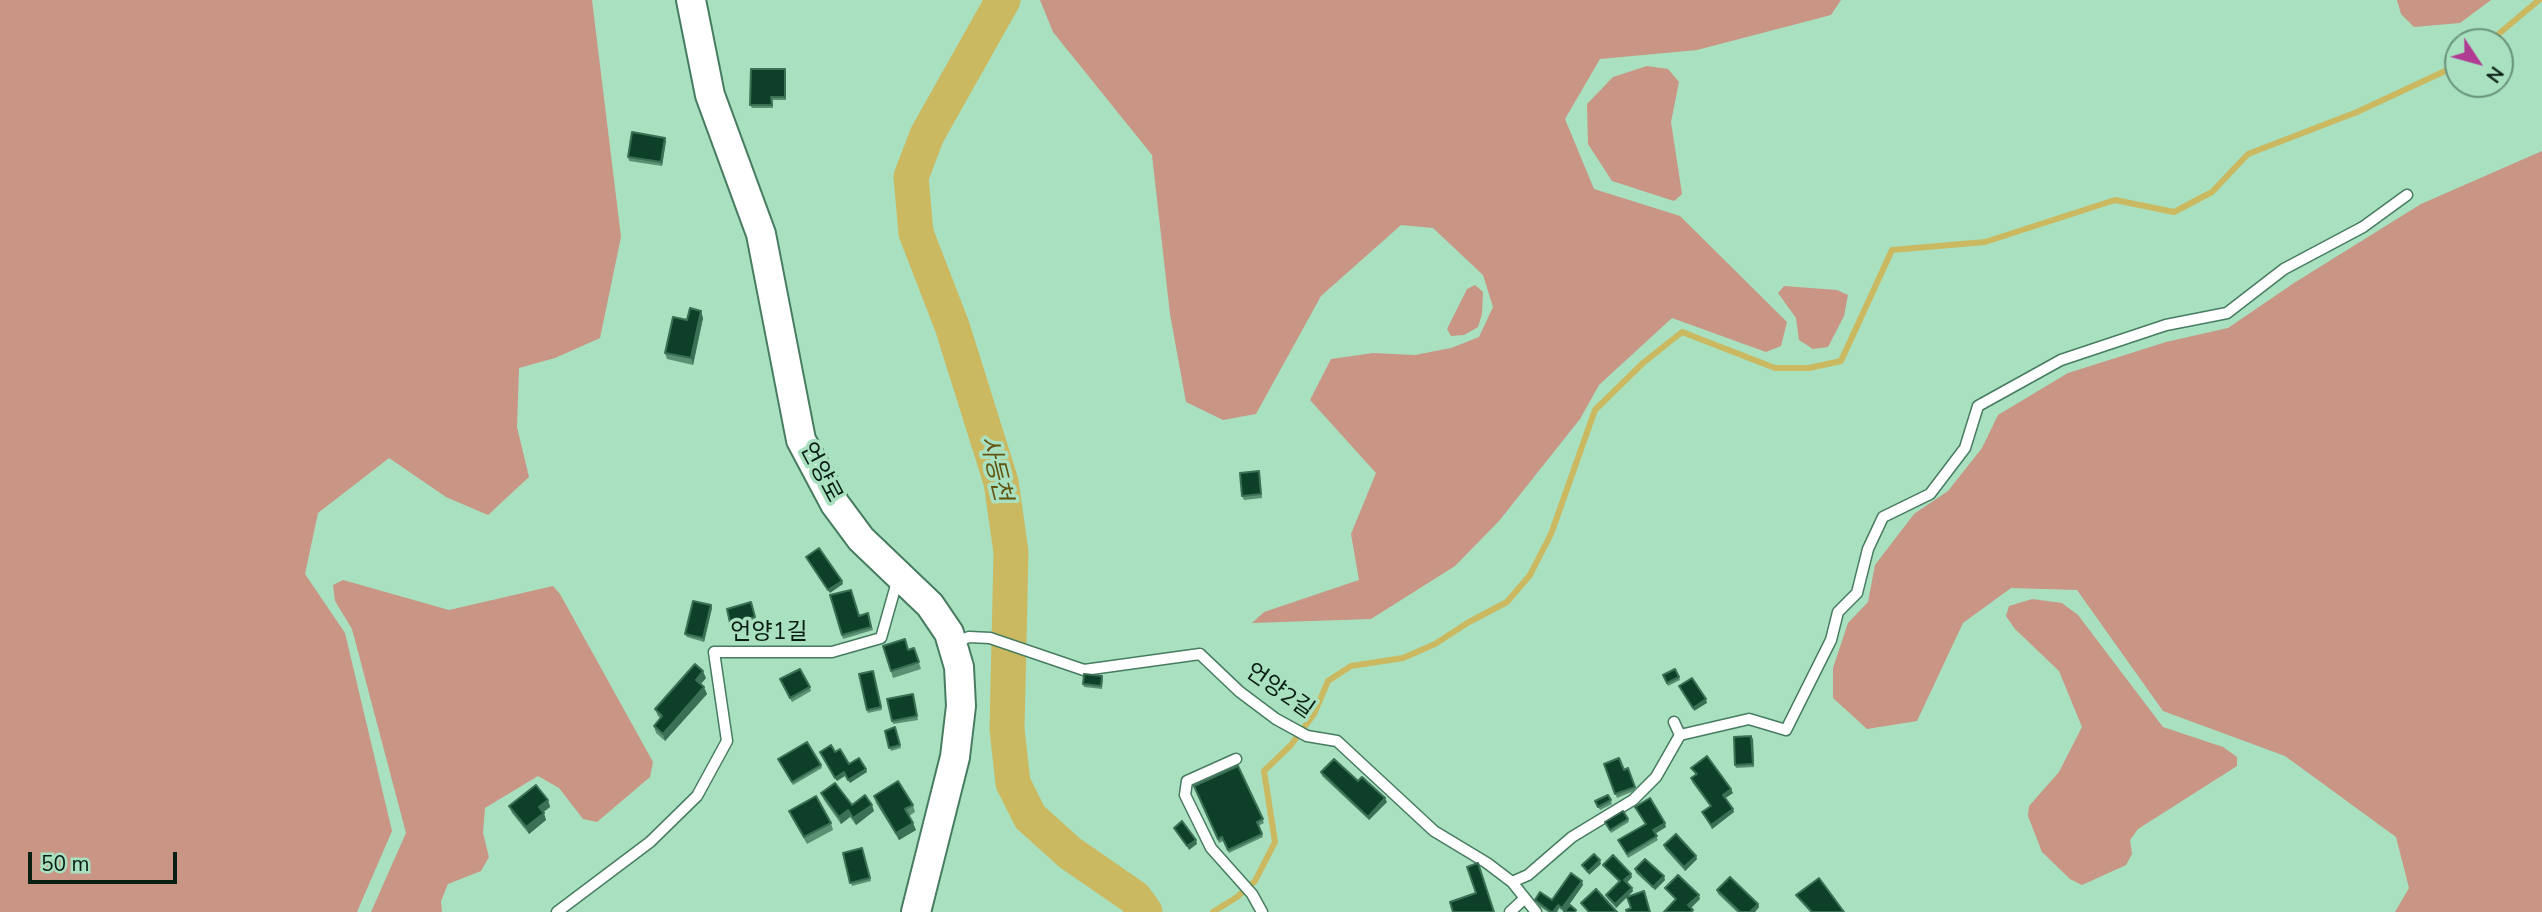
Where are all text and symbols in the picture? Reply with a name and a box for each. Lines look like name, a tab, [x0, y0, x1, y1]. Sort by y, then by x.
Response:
north arrow	[2444, 28, 2514, 98]
text: N	[2480, 61, 2509, 88]
water label: 사등천	[972, 433, 1016, 505]
street label: 언양로	[793, 438, 847, 508]
street label: 언양1길	[730, 619, 808, 647]
street label: 언양2길	[1239, 659, 1319, 725]
scale bar	[32, 838, 180, 882]
text: 50 m	[41, 850, 90, 878]

